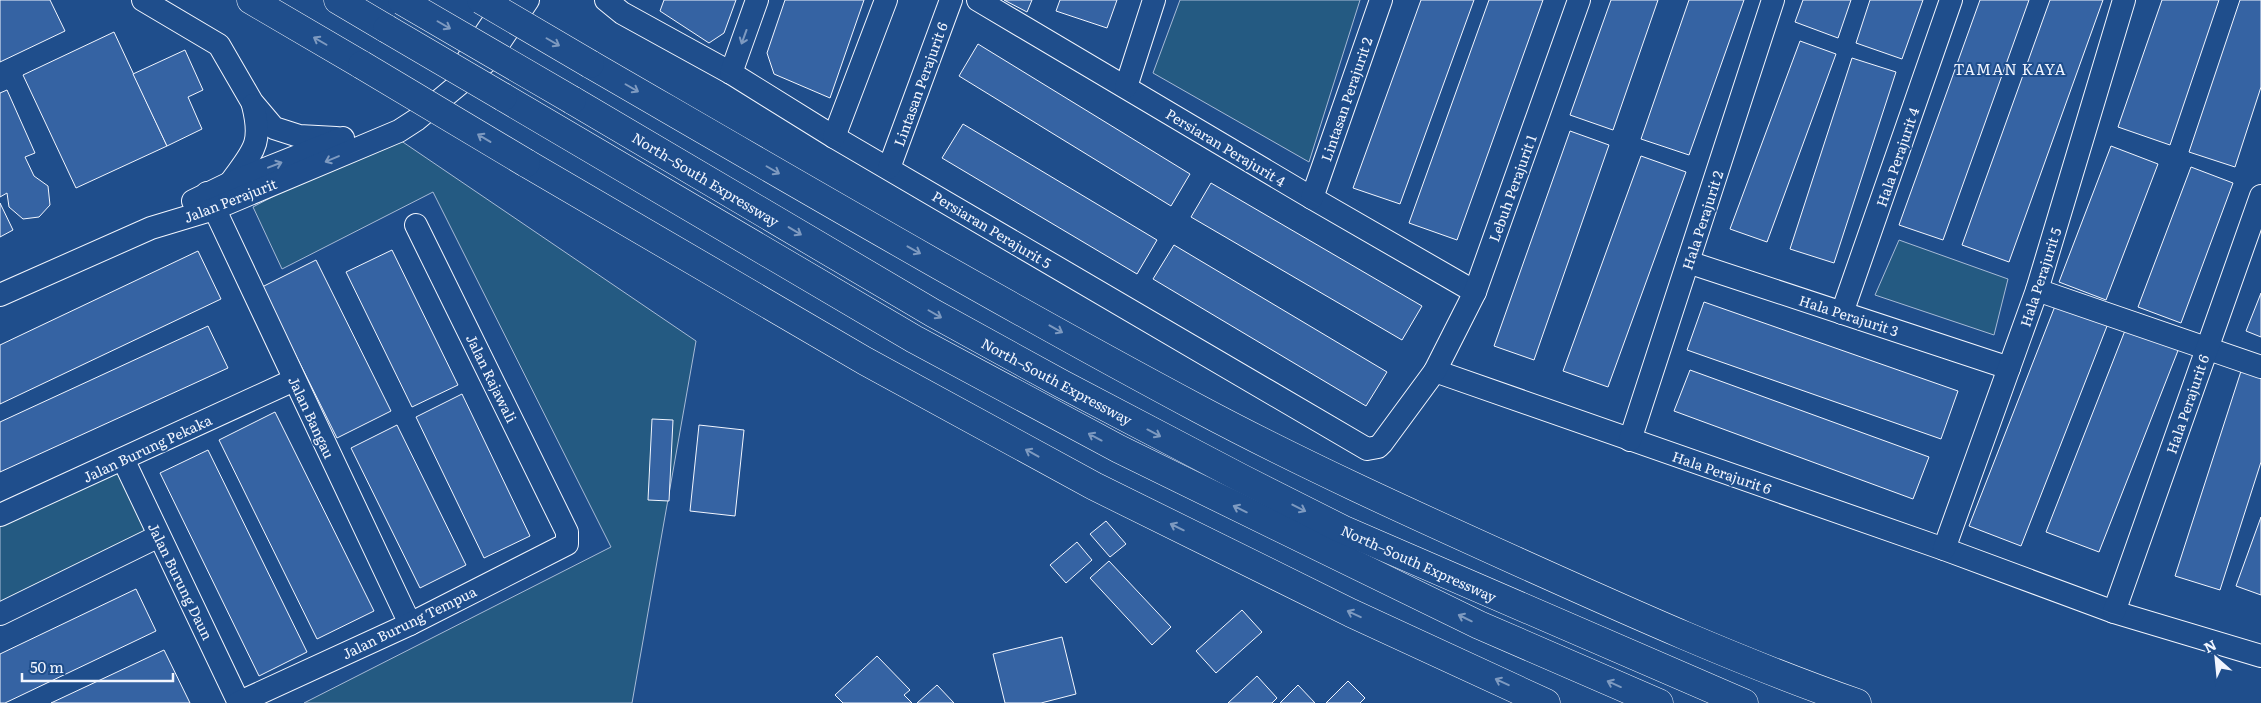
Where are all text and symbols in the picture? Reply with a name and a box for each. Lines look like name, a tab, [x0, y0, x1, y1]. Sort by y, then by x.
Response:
street label: Lintasan Perajurit 6	[888, 19, 952, 149]
one-way arrow	[436, 21, 450, 31]
one-way arrow	[739, 28, 748, 44]
street label: Lintasan Perajurit 2	[1315, 34, 1377, 164]
one-way arrow	[313, 35, 327, 45]
one-way arrow	[546, 38, 560, 48]
district label: TAMAN KAYA	[1954, 57, 2067, 80]
one-way arrow	[625, 84, 639, 94]
street label: Persiaran Perajurit 4	[1162, 103, 1290, 191]
street label: Hala Perajurit 4	[1871, 104, 1923, 209]
street label: North–South Expressway	[629, 127, 784, 231]
street label: Lebuh Perajurit 1	[1483, 131, 1541, 244]
one-way arrow	[478, 132, 492, 142]
one-way arrow	[325, 155, 340, 164]
one-way arrow	[267, 160, 283, 169]
one-way arrow	[765, 165, 780, 175]
street label: Hala Perajurit 2	[1677, 168, 1727, 272]
street label: Jalan Perajurit	[181, 173, 280, 227]
street label: Persiaran Perajurit 5	[929, 185, 1055, 273]
street label: Hala Perajurit 5	[2015, 225, 2065, 329]
one-way arrow	[787, 227, 801, 237]
one-way arrow	[906, 246, 921, 256]
street label: Hala Perajurit 3	[1797, 289, 1901, 341]
one-way arrow	[927, 309, 942, 319]
one-way arrow	[1048, 325, 1063, 335]
street label: Jalan Rajawali	[462, 330, 522, 426]
street label: North–South Expressway	[978, 333, 1137, 430]
street label: Hala Perajurit 6	[2161, 351, 2213, 456]
street label: Jalan Bangau	[284, 373, 340, 461]
street label: Jalan Burung Pekaka	[79, 409, 215, 487]
one-way arrow	[1147, 428, 1162, 438]
one-way arrow	[1089, 431, 1103, 441]
street label: Hala Perajurit 6	[1670, 446, 1775, 498]
one-way arrow	[1026, 447, 1040, 457]
one-way arrow	[1233, 504, 1248, 514]
one-way arrow	[1291, 504, 1306, 513]
street label: Jalan Burung Daun	[144, 519, 218, 643]
street label: North–South Expressway	[1338, 520, 1501, 607]
one-way arrow	[1170, 522, 1185, 531]
street label: Jalan Burung Tempua	[338, 581, 480, 663]
one-way arrow	[1347, 609, 1362, 618]
one-way arrow	[1458, 613, 1473, 623]
north arrow	[2191, 633, 2241, 683]
text: N	[2200, 634, 2220, 657]
scale bar	[22, 650, 174, 682]
text: 50 m	[30, 655, 64, 678]
one-way arrow	[1495, 676, 1510, 686]
one-way arrow	[1607, 678, 1622, 688]

